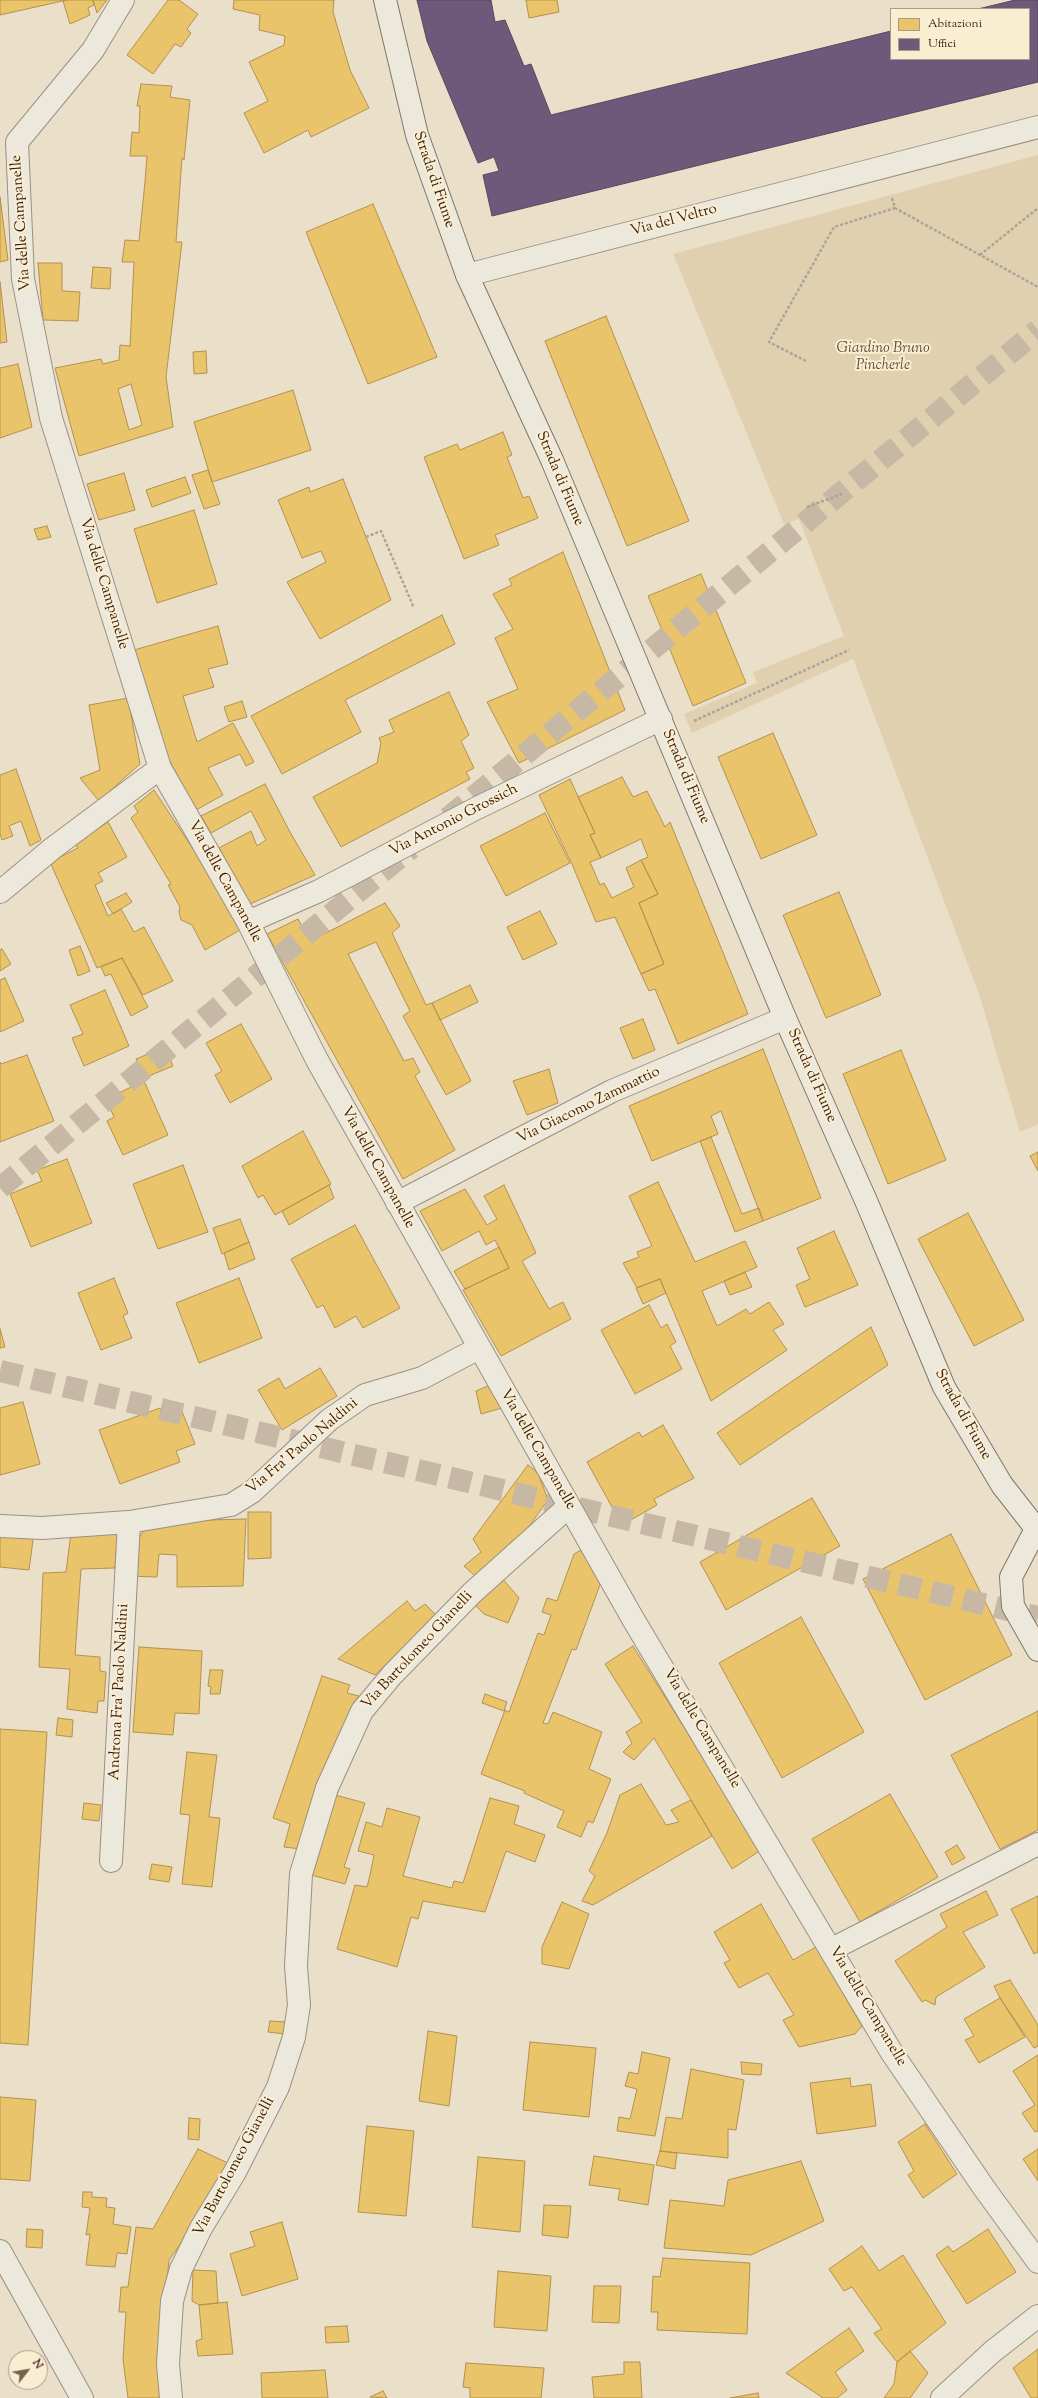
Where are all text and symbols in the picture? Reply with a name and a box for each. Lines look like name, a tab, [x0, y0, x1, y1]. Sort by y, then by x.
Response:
legend	[890, 8, 1030, 60]
text: Abitazioni	[928, 15, 982, 33]
text: Uffici	[928, 35, 956, 53]
street label: Strada di Fiume	[408, 129, 458, 231]
street label: Via delle Campanelle	[8, 154, 36, 292]
street label: Via del Veltro	[629, 201, 719, 241]
park label: Giardino Bruno Pincherle	[836, 340, 930, 375]
street label: Strada di Fiume	[531, 429, 587, 529]
street label: Via delle Campanelle	[74, 516, 132, 652]
street label: Strada di Fiume	[657, 727, 713, 827]
street label: Via Antonio Grossich	[387, 781, 521, 861]
street label: Via delle Campanelle	[183, 818, 265, 946]
street label: Strada di Fiume	[782, 1026, 840, 1126]
street label: Via Giacomo Zammattio	[514, 1063, 664, 1149]
street label: Via delle Campanelle	[336, 1104, 418, 1232]
street label: Strada di Fiume	[930, 1366, 994, 1464]
street label: Via delle Campanelle	[495, 1386, 579, 1514]
street label: Via Fra' Paolo Naldini	[243, 1395, 363, 1499]
street label: Via Bartolomeo Gianelli	[358, 1588, 478, 1714]
street label: Androna Fra' Paolo Naldini	[106, 1603, 134, 1781]
street label: Via delle Campanelle	[658, 1666, 744, 1792]
street label: Via delle Campanelle	[824, 1944, 910, 2070]
street label: Via Bartolomeo Gianelli	[191, 2094, 279, 2240]
north arrow	[8, 2350, 48, 2390]
text: N	[28, 2356, 47, 2372]

